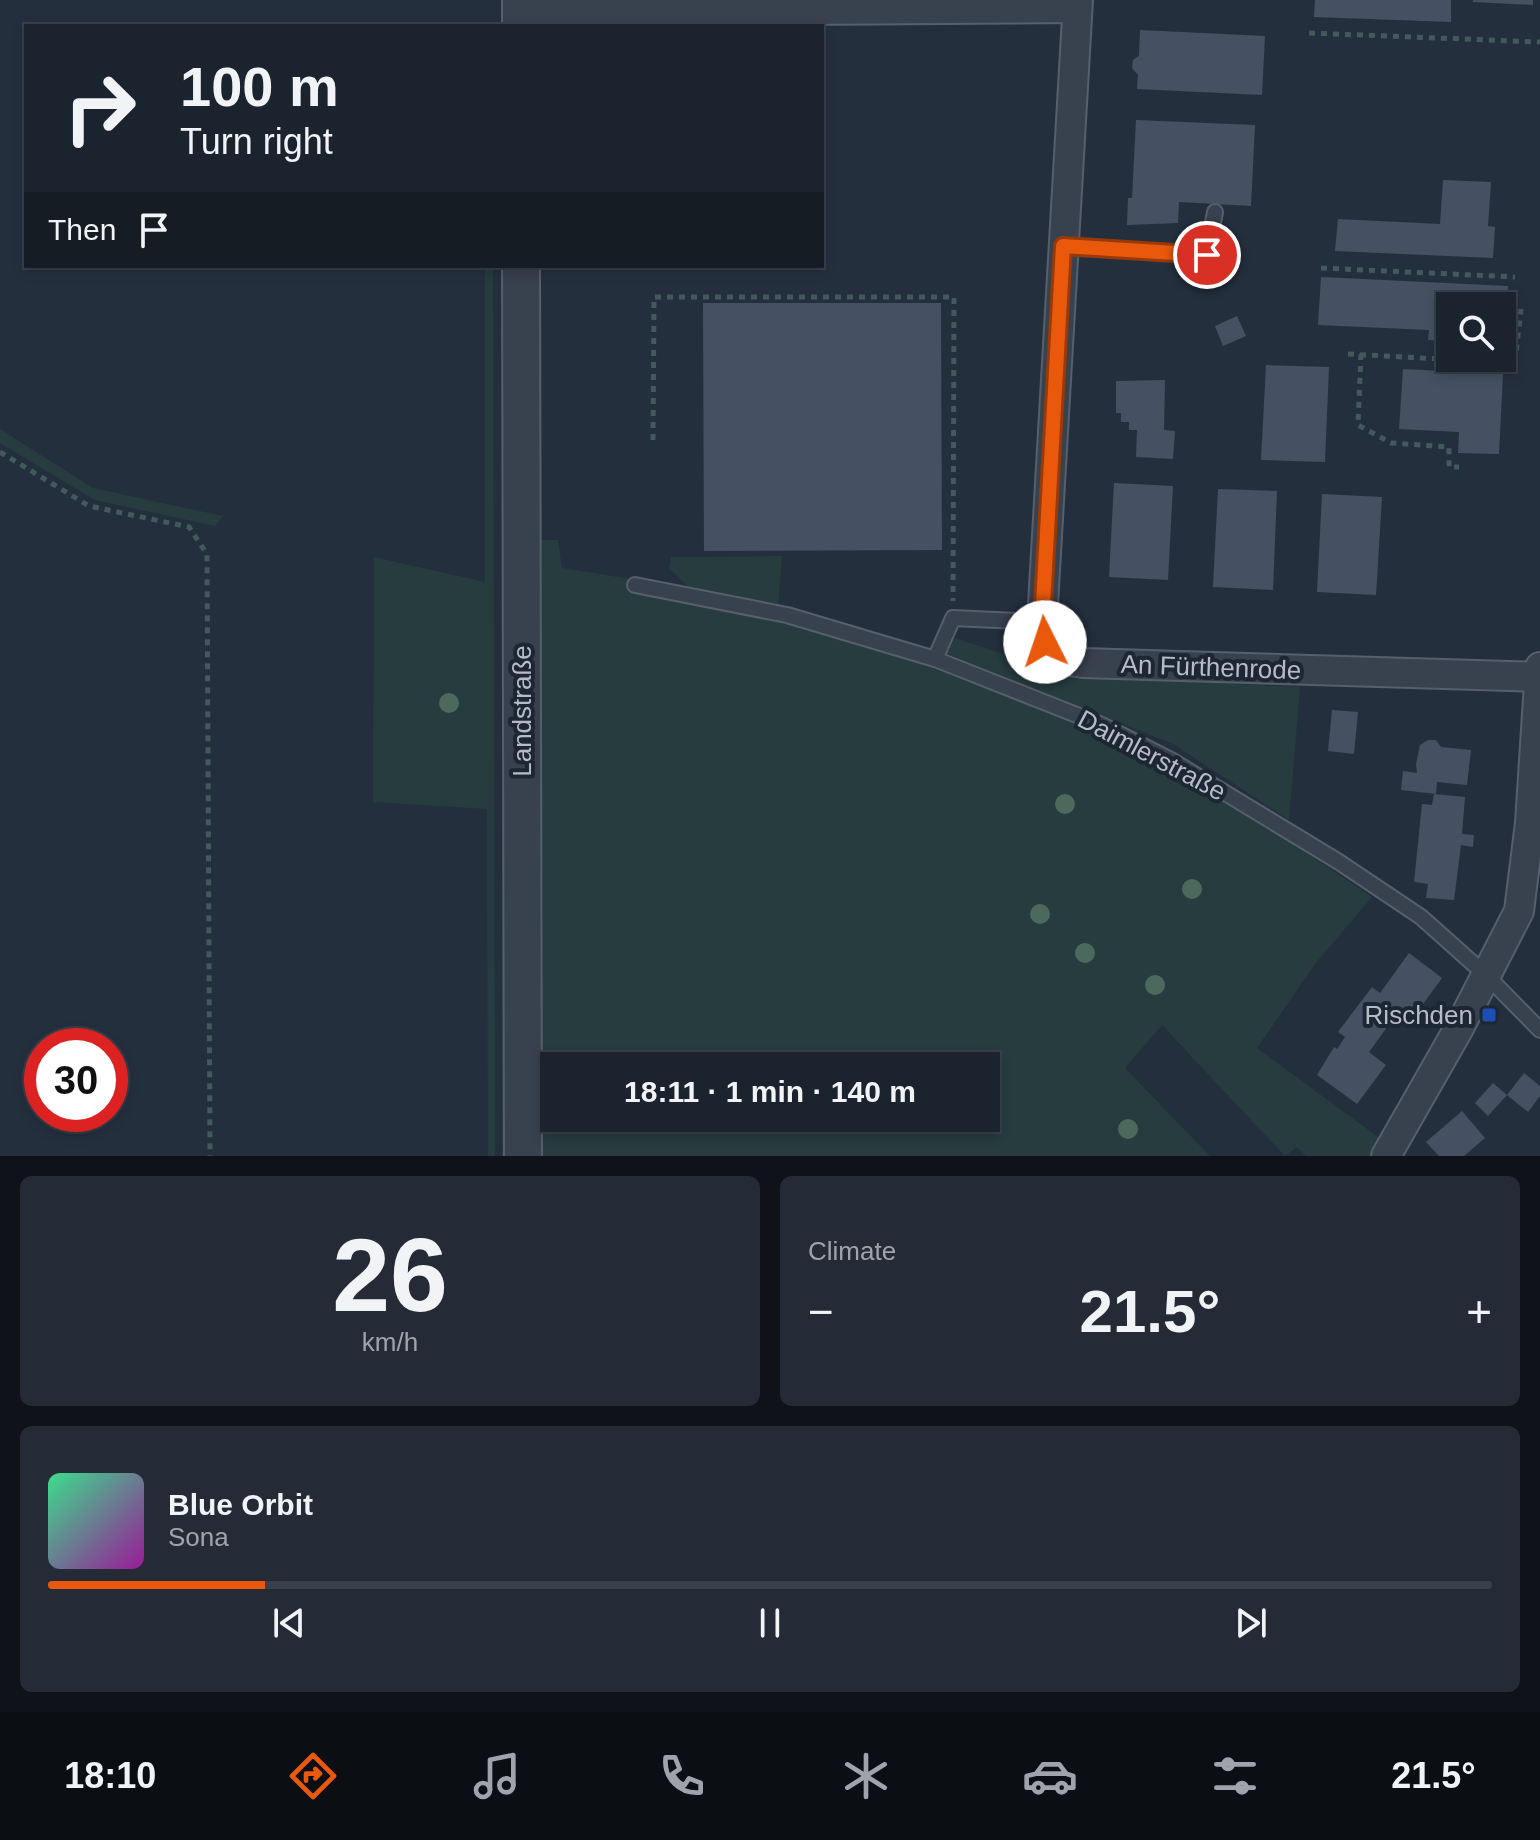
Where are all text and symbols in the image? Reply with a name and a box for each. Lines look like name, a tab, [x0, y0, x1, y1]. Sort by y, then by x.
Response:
text: 100 m	[180, 55, 339, 118]
icon: right	[48, 56, 152, 160]
text: Turn right	[180, 121, 333, 162]
icon: arrive	[132, 208, 176, 252]
text: Then	[48, 213, 116, 246]
pin	[1173, 221, 1241, 289]
icon: arrive	[1185, 233, 1229, 277]
map controls	[1436, 292, 1516, 372]
button: search	[1436, 292, 1516, 372]
position arrow	[1003, 600, 1087, 684]
street label: Landstraße	[507, 645, 537, 777]
street label: An Fürthenrode	[1120, 649, 1302, 685]
street label: Daimlerstraße	[1073, 703, 1231, 807]
place label: Rischden	[1365, 1000, 1473, 1030]
marker: Rischden	[1480, 1006, 1498, 1024]
speed limit sign: 30	[24, 1028, 128, 1132]
text: 18:11 · 1 min · 140 m	[624, 1075, 916, 1108]
text: 26	[332, 1217, 448, 1333]
text: Climate	[808, 1236, 896, 1266]
text: 21.5°	[1080, 1278, 1220, 1345]
text: −	[808, 1287, 834, 1336]
text: +	[1466, 1287, 1492, 1336]
text: km/h	[362, 1327, 418, 1357]
text: Blue Orbit	[168, 1488, 313, 1521]
text: Sona	[168, 1522, 229, 1552]
icon: previous	[267, 1601, 311, 1645]
icon: pause	[748, 1601, 792, 1645]
icon: next	[1229, 1601, 1273, 1645]
icon: directions	[285, 1748, 341, 1804]
icon: music	[469, 1748, 525, 1804]
icon: phone	[654, 1748, 710, 1804]
icon: climate	[838, 1748, 894, 1804]
icon: car	[1022, 1748, 1078, 1804]
icon: filters	[1207, 1748, 1263, 1804]
text: 18:10	[64, 1755, 156, 1796]
text: 21.5°	[1391, 1755, 1476, 1796]

